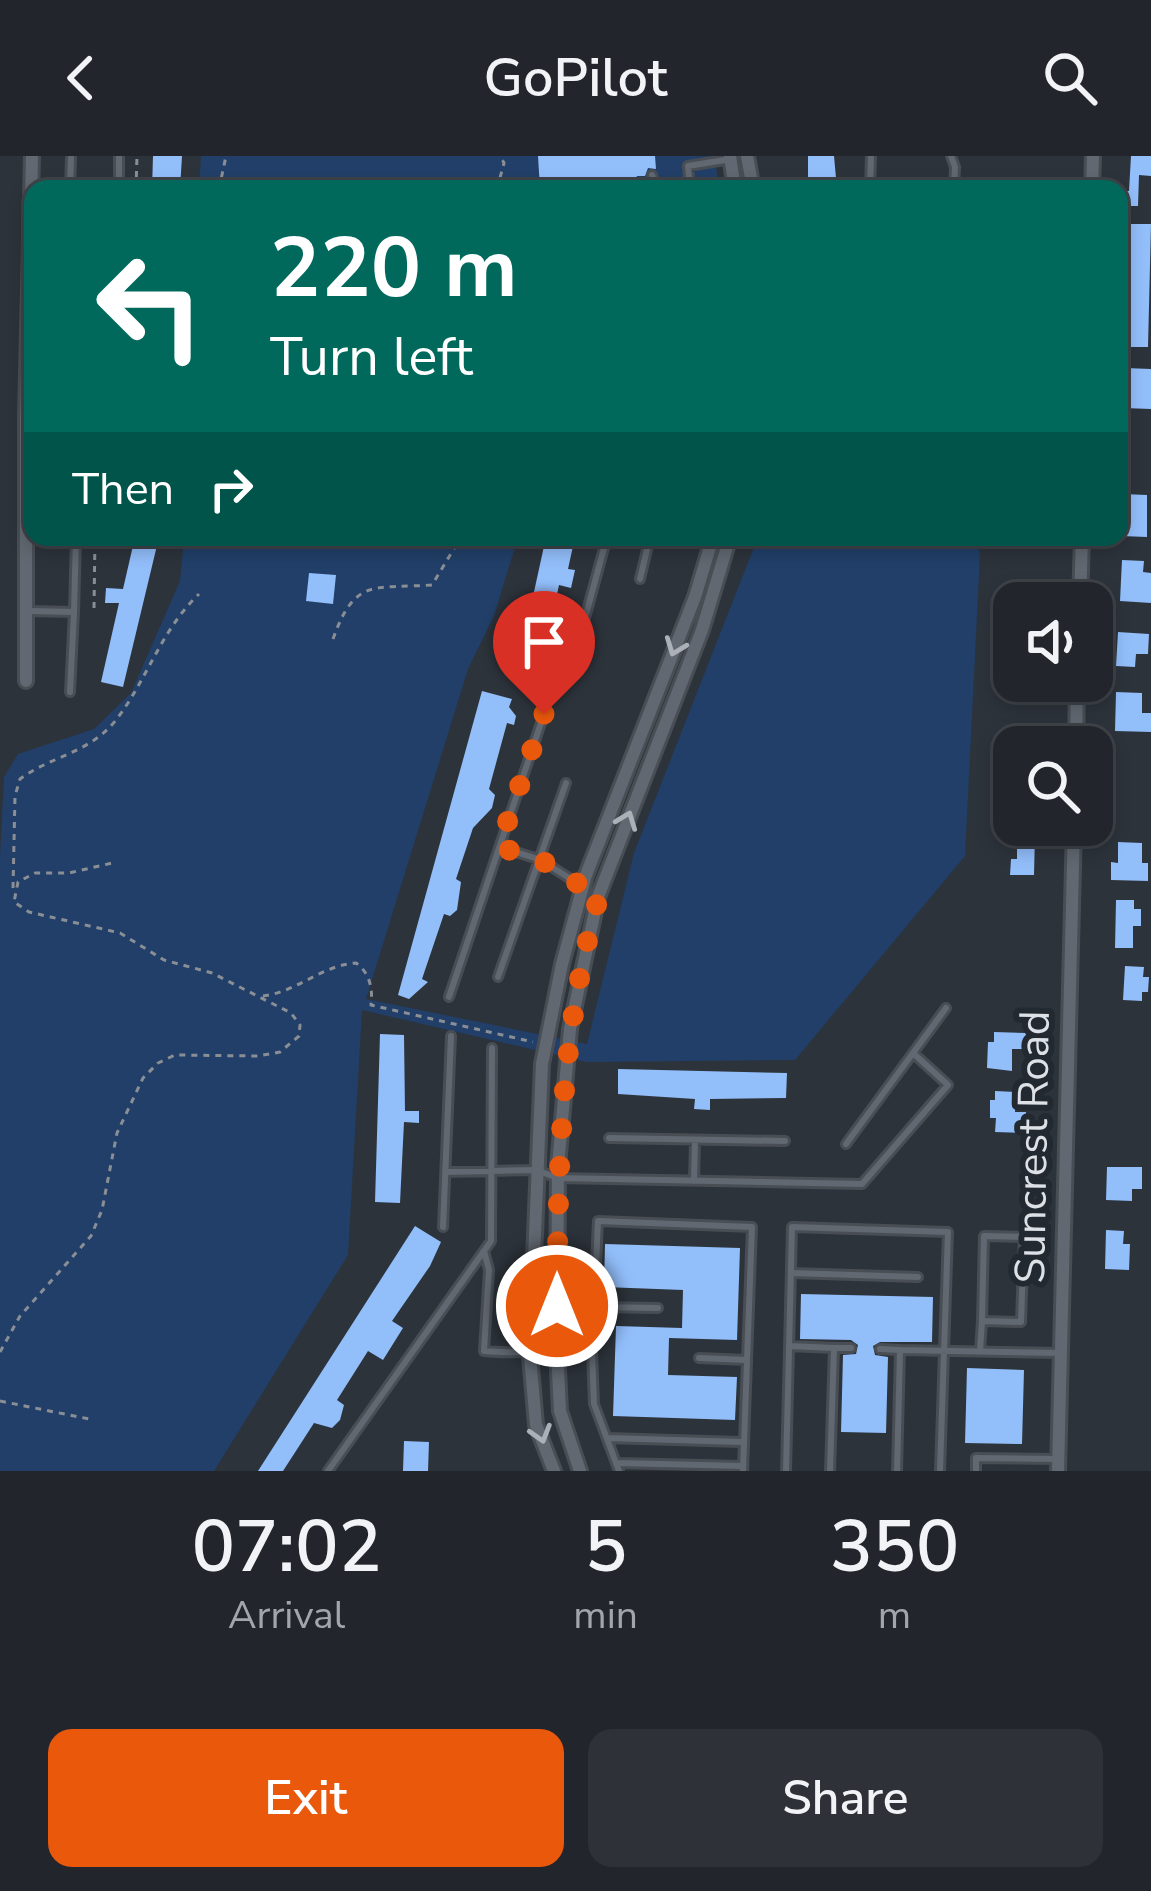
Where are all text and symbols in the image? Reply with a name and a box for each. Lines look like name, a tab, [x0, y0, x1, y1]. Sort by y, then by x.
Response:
text: GoPilot	[484, 41, 667, 115]
icon: back	[48, 45, 114, 111]
icon: search	[1037, 45, 1103, 111]
text: 220 m	[270, 211, 518, 326]
icon: left	[72, 228, 228, 384]
text: Turn left	[270, 320, 473, 394]
icon: right	[198, 456, 264, 522]
text: Then	[72, 459, 174, 520]
map controls	[993, 582, 1113, 846]
button: sound	[993, 582, 1113, 702]
pin	[493, 591, 595, 714]
icon: arrive	[511, 609, 577, 675]
one-way arrow	[665, 636, 689, 657]
button: search	[993, 726, 1113, 846]
one-way arrow	[613, 811, 637, 832]
street label: Suncrest Road	[1002, 1010, 1064, 1284]
position arrow	[494, 1243, 620, 1369]
one-way arrow	[527, 1423, 552, 1444]
text: 07:02	[192, 1498, 382, 1596]
text: 5	[584, 1498, 627, 1596]
text: 350	[830, 1498, 959, 1596]
text: Arrival	[228, 1589, 345, 1642]
text: min	[573, 1589, 638, 1642]
text: m	[878, 1589, 911, 1642]
button: Exit	[48, 1729, 564, 1867]
button: Share	[588, 1729, 1103, 1867]

